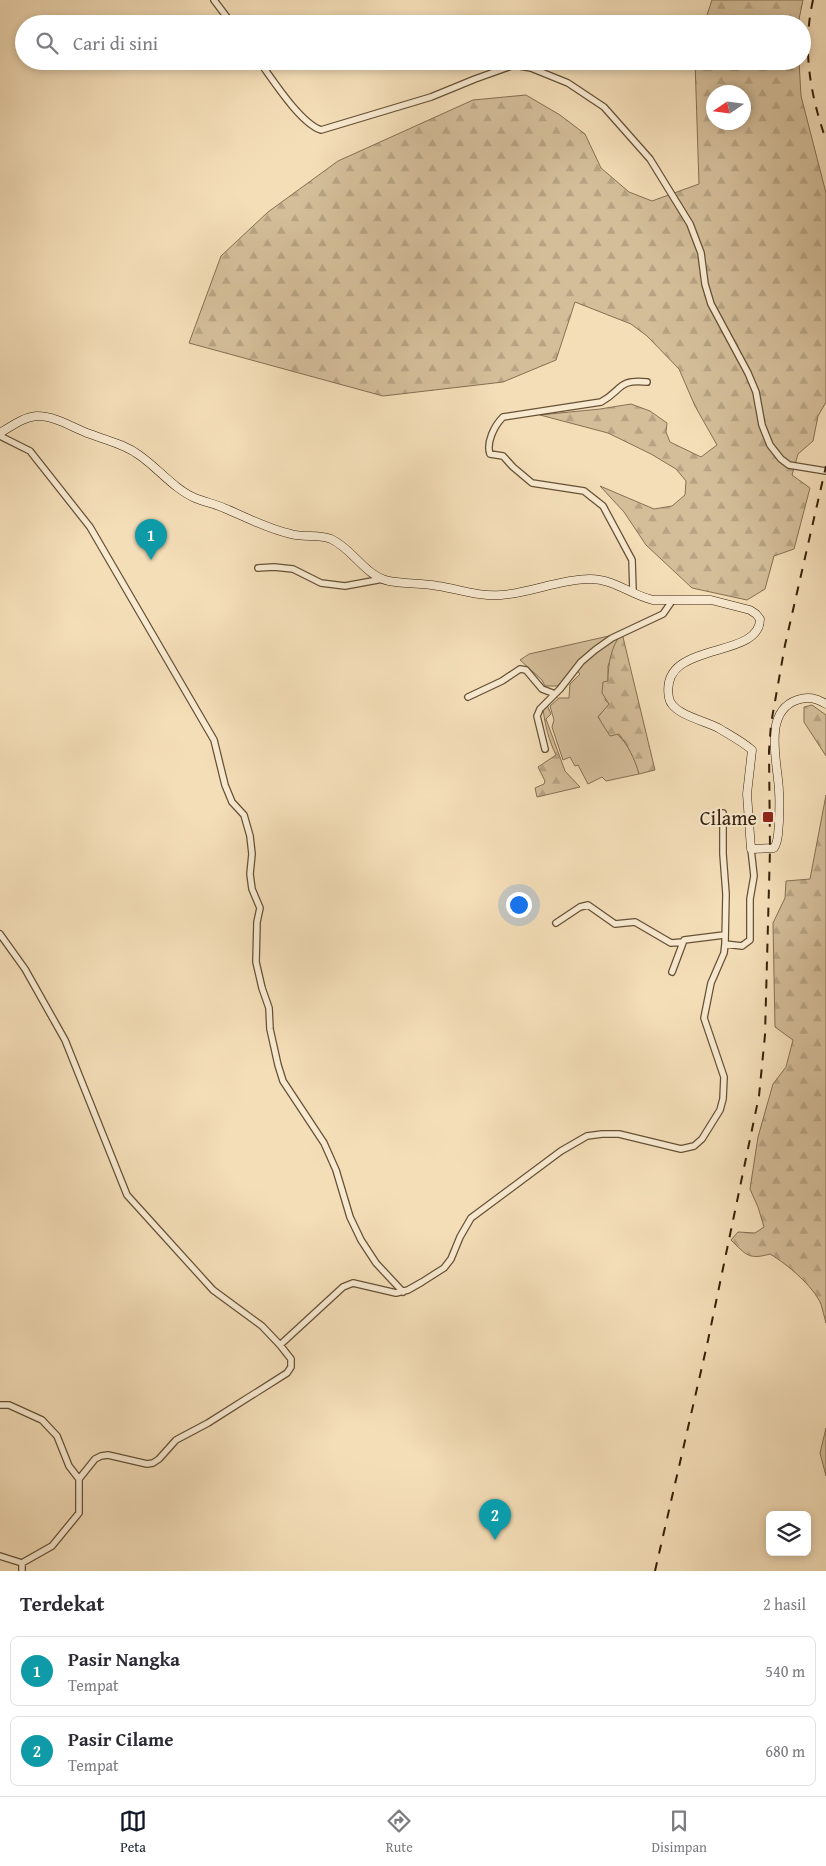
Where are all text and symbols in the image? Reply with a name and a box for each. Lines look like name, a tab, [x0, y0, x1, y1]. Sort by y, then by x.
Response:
search box	[15, 15, 811, 70]
icon: search	[33, 29, 61, 57]
text: Cari di sini	[73, 29, 158, 57]
north arrow	[706, 85, 751, 130]
pin: 1	[135, 519, 167, 560]
place label: Cilame	[700, 803, 757, 832]
marker: Cilame	[761, 810, 775, 824]
your location	[506, 892, 532, 918]
pin: 2	[479, 1499, 511, 1540]
map controls	[766, 1511, 811, 1556]
button: layers	[766, 1511, 811, 1556]
text: Terdekat	[20, 1588, 104, 1619]
text: 2 hasil	[763, 1592, 806, 1616]
text: Pasir Nangka	[68, 1645, 180, 1673]
text: 1	[33, 1659, 41, 1683]
text: 540 m	[765, 1659, 805, 1683]
text: Tempat	[68, 1673, 119, 1697]
text: Pasir Cilame	[68, 1725, 174, 1753]
text: 2	[33, 1739, 41, 1763]
text: 680 m	[765, 1739, 805, 1763]
text: Tempat	[68, 1753, 119, 1777]
tab: Peta	[119, 1807, 147, 1857]
tab: Rute	[385, 1807, 413, 1857]
tab: Disimpan	[651, 1807, 707, 1857]

